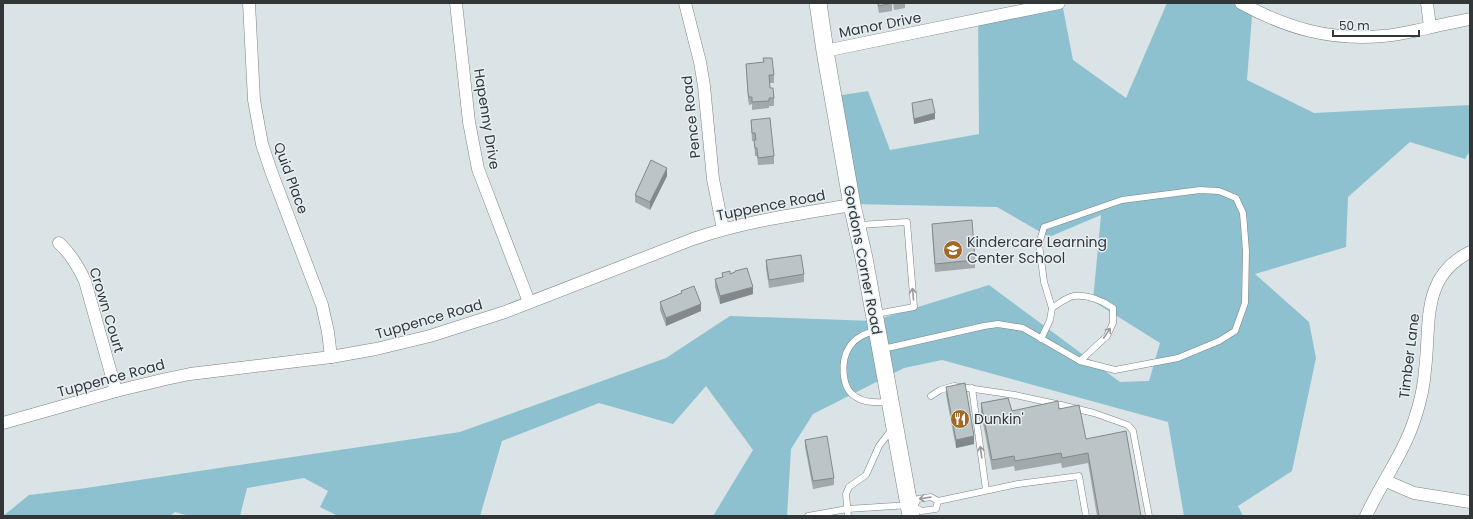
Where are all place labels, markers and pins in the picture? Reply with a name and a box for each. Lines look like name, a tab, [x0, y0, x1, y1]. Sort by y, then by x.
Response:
place label: Kindercare Learning Center School	[967, 232, 1107, 268]
school or university icon: Kindercare Learning Center School	[942, 239, 964, 261]
restaurant icon: Dunkin'	[949, 408, 971, 430]
place label: Dunkin'	[974, 409, 1024, 429]

